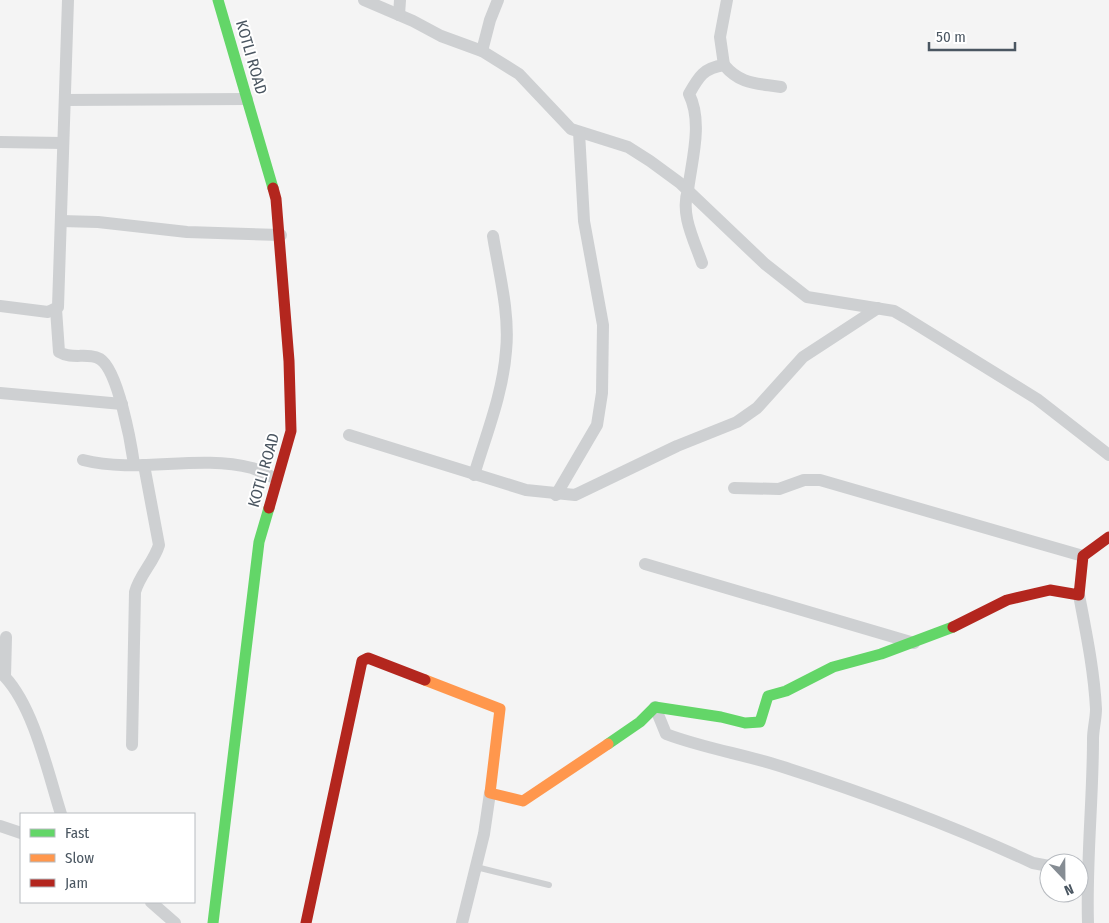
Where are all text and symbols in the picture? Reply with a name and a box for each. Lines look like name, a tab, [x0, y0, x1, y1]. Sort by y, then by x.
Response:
street label: KOTLI ROAD	[232, 18, 271, 96]
scale bar	[929, 20, 1015, 52]
text: 50 m	[936, 28, 966, 46]
street label: KOTLI ROAD	[244, 431, 283, 509]
legend	[20, 813, 195, 903]
text: Fast	[65, 824, 89, 842]
text: Slow	[65, 849, 94, 867]
north arrow	[1039, 853, 1089, 903]
text: Jam	[65, 874, 88, 892]
text: N	[1062, 880, 1076, 899]

